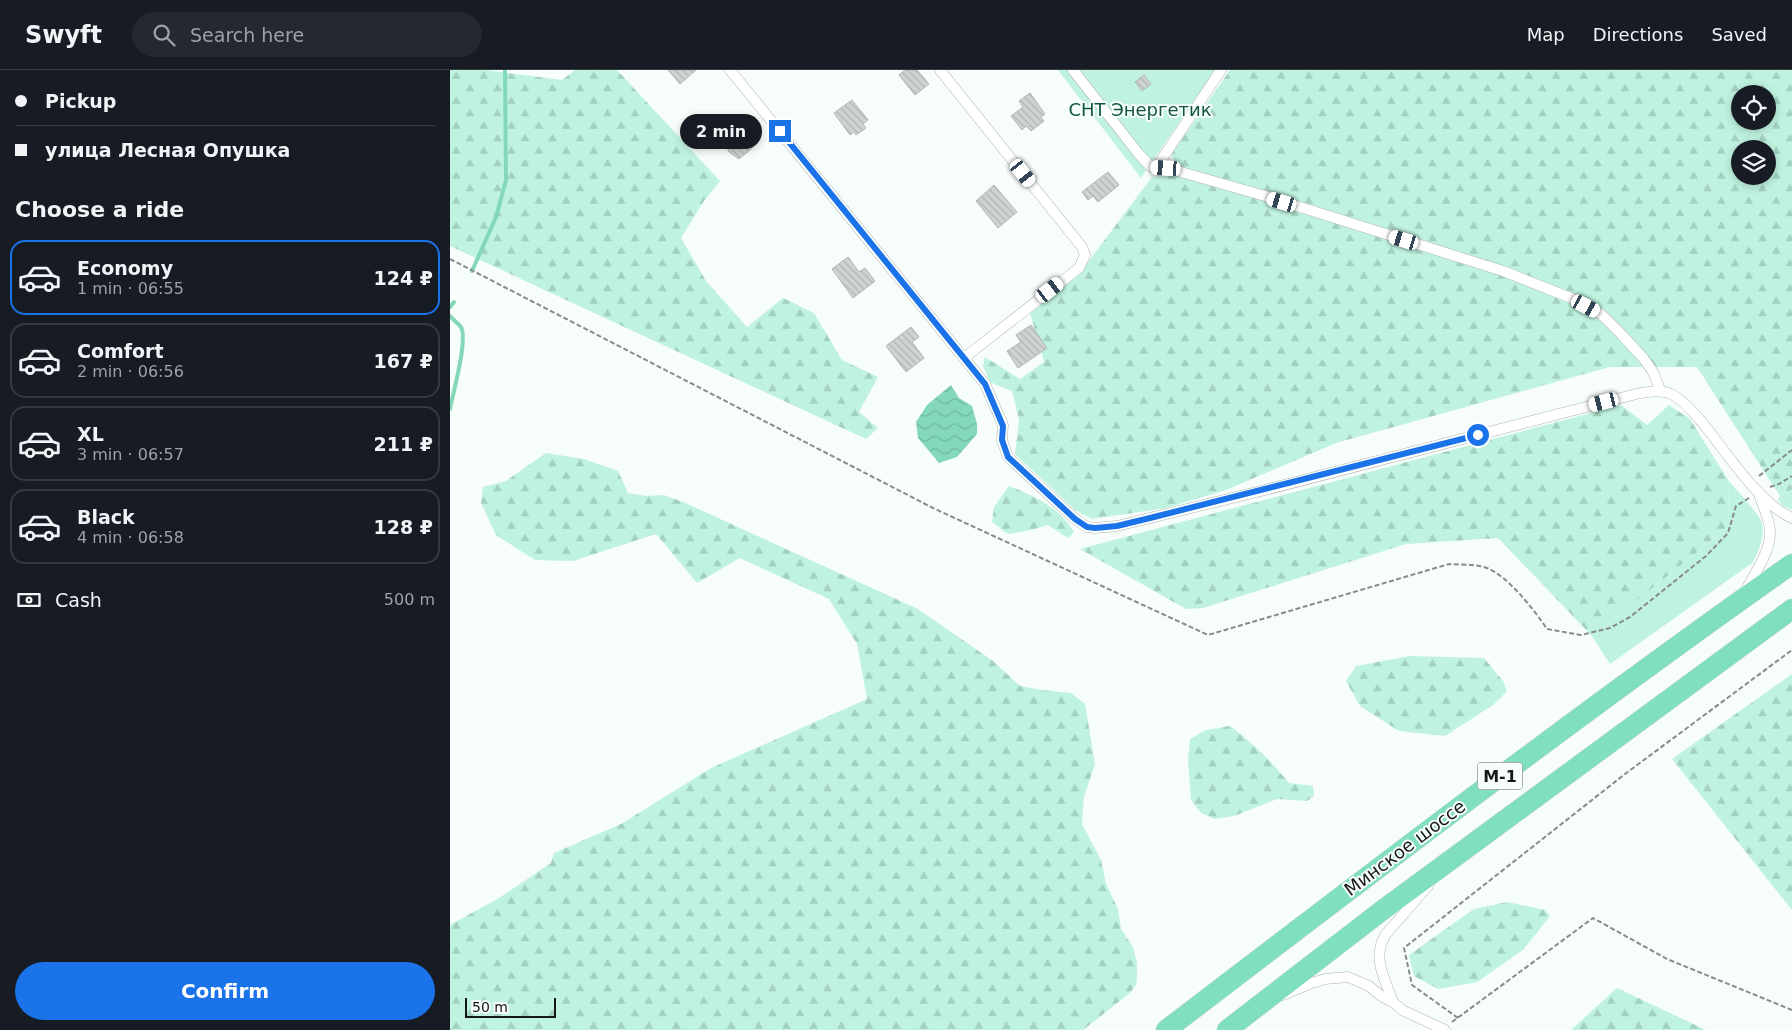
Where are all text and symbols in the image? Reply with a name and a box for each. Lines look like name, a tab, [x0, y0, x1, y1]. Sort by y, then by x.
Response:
search box	[132, 12, 482, 57]
text: Swyft	[25, 21, 102, 49]
icon: search	[150, 21, 178, 49]
text: Search here	[190, 24, 304, 46]
text: Map	[1527, 24, 1565, 45]
text: Directions	[1593, 24, 1683, 45]
text: Saved	[1711, 24, 1767, 45]
map controls	[1731, 85, 1776, 185]
button: locate	[1731, 85, 1776, 130]
text: Pickup	[45, 90, 116, 112]
park label: СНТ Энергетик	[1068, 99, 1212, 120]
callout: 2 min	[680, 114, 762, 148]
route end	[769, 120, 791, 142]
text: 2 min	[696, 122, 746, 141]
text: улица Лесная Опушка	[45, 139, 290, 161]
button: layers	[1731, 140, 1776, 185]
car	[1007, 157, 1038, 189]
car	[1150, 160, 1181, 176]
car	[1265, 190, 1298, 214]
text: Choose a ride	[15, 197, 184, 222]
car	[1387, 228, 1420, 252]
icon: car	[17, 255, 62, 300]
text: Economy	[77, 257, 173, 279]
text: 124 ₽	[374, 267, 433, 289]
car	[1033, 275, 1066, 305]
text: 1 min · 06:55	[77, 279, 184, 298]
car	[1569, 292, 1602, 320]
icon: car	[17, 338, 62, 383]
text: Comfort	[77, 340, 164, 362]
text: 167 ₽	[374, 350, 433, 372]
text: 2 min · 06:56	[77, 362, 184, 381]
car	[1587, 391, 1620, 413]
icon: car	[17, 421, 62, 466]
text: XL	[77, 423, 104, 445]
route start	[1467, 424, 1489, 446]
text: 211 ₽	[374, 433, 433, 455]
text: 3 min · 06:57	[77, 445, 184, 464]
icon: car	[17, 504, 62, 549]
text: Black	[77, 506, 135, 528]
text: 128 ₽	[374, 516, 433, 538]
text: 4 min · 06:58	[77, 528, 184, 547]
icon: cash	[15, 586, 43, 614]
text: Cash	[55, 589, 102, 611]
text: 500 m	[384, 590, 435, 609]
road number: М-1	[1478, 762, 1522, 789]
street label: Минское шоссе	[1340, 795, 1469, 900]
button: Confirm	[15, 962, 435, 1020]
scale bar	[465, 995, 556, 1018]
text: 50 m	[472, 999, 508, 1015]

